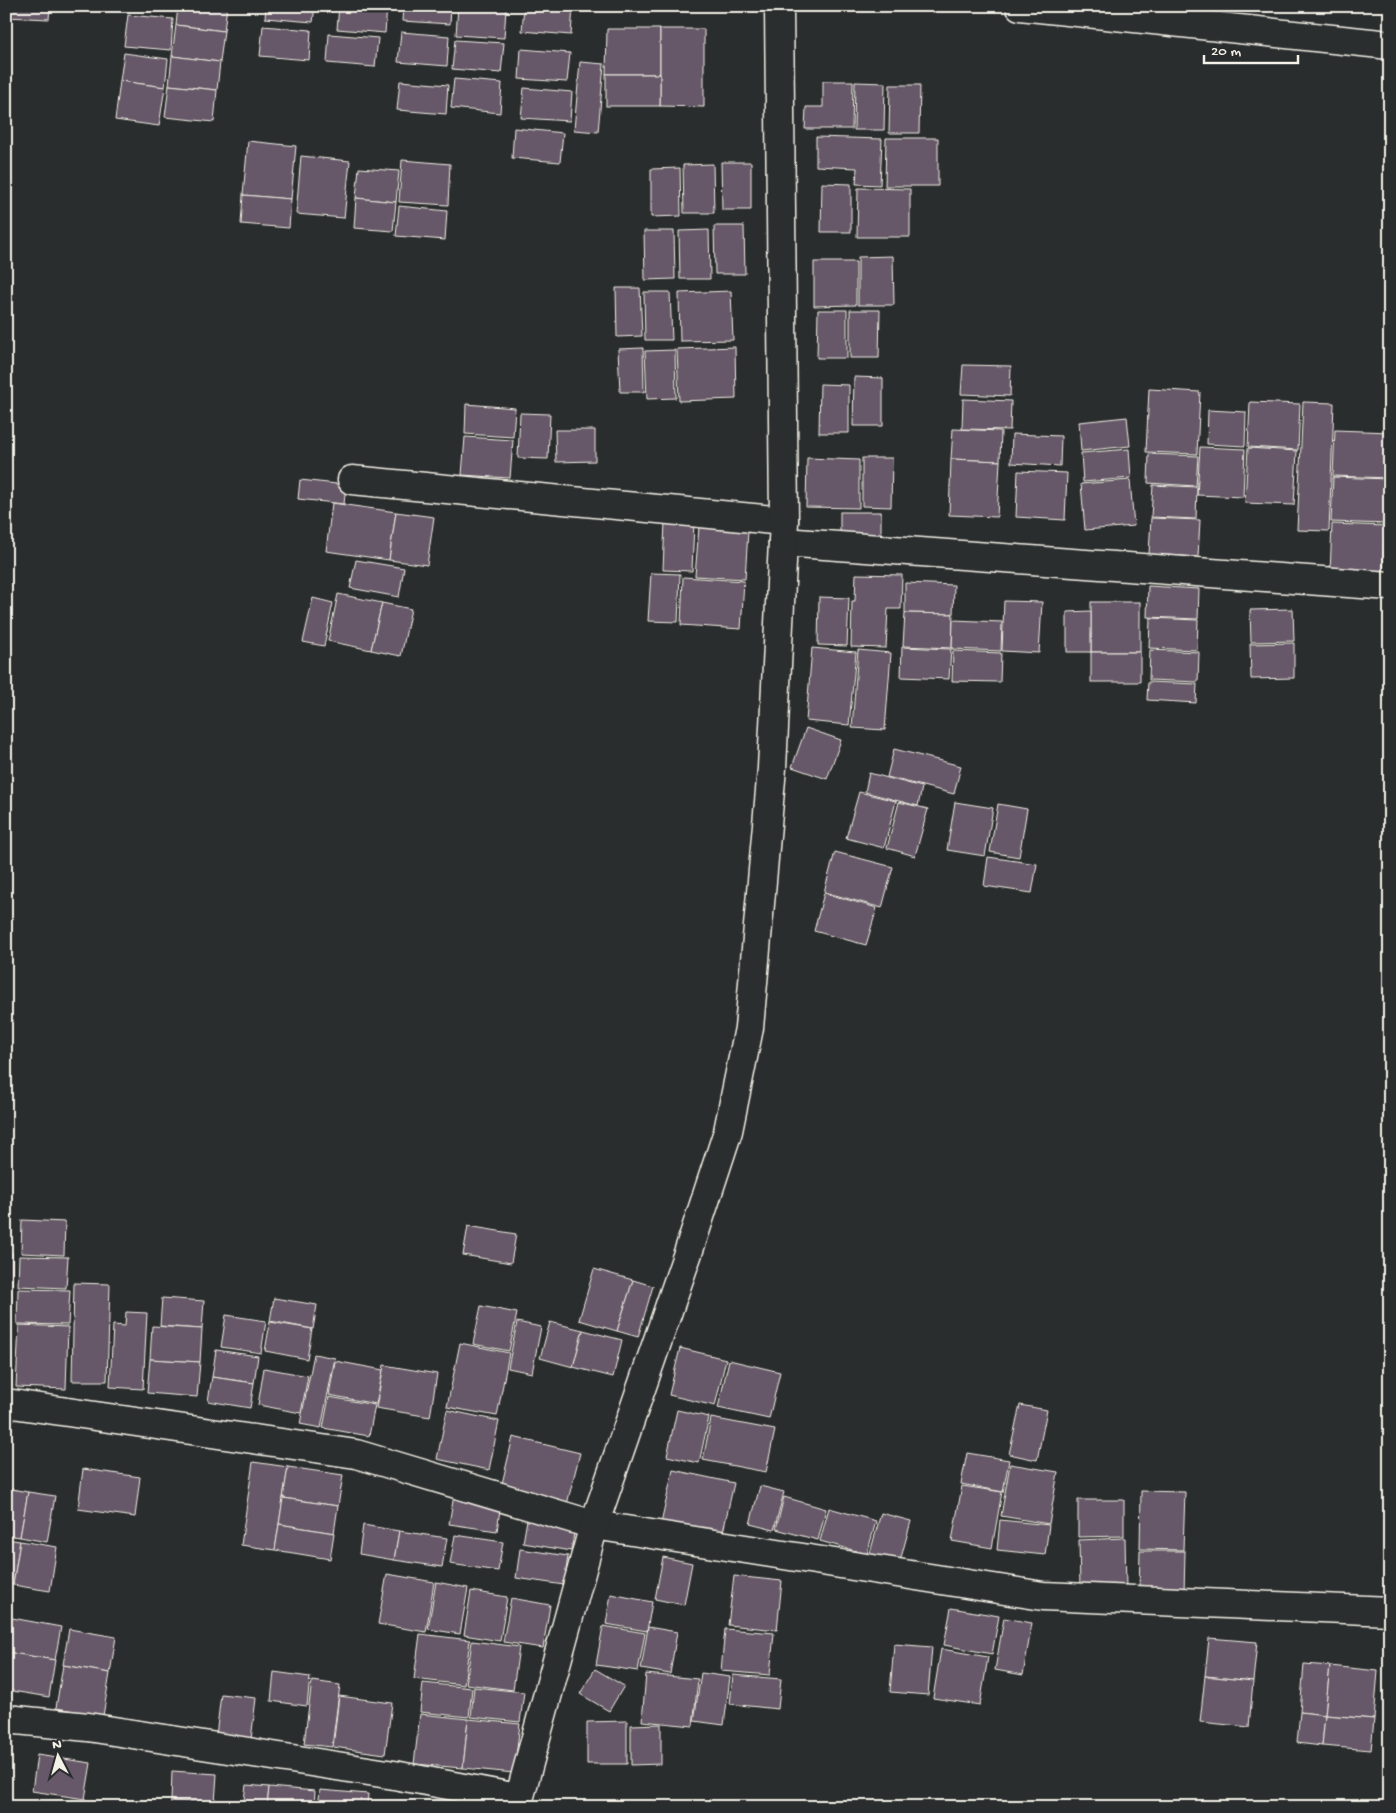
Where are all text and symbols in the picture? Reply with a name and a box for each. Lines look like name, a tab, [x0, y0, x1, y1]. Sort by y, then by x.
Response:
scale bar	[1204, 32, 1297, 64]
text: 20 m	[1211, 43, 1241, 61]
north arrow	[32, 1730, 82, 1780]
text: N	[51, 1737, 62, 1754]

